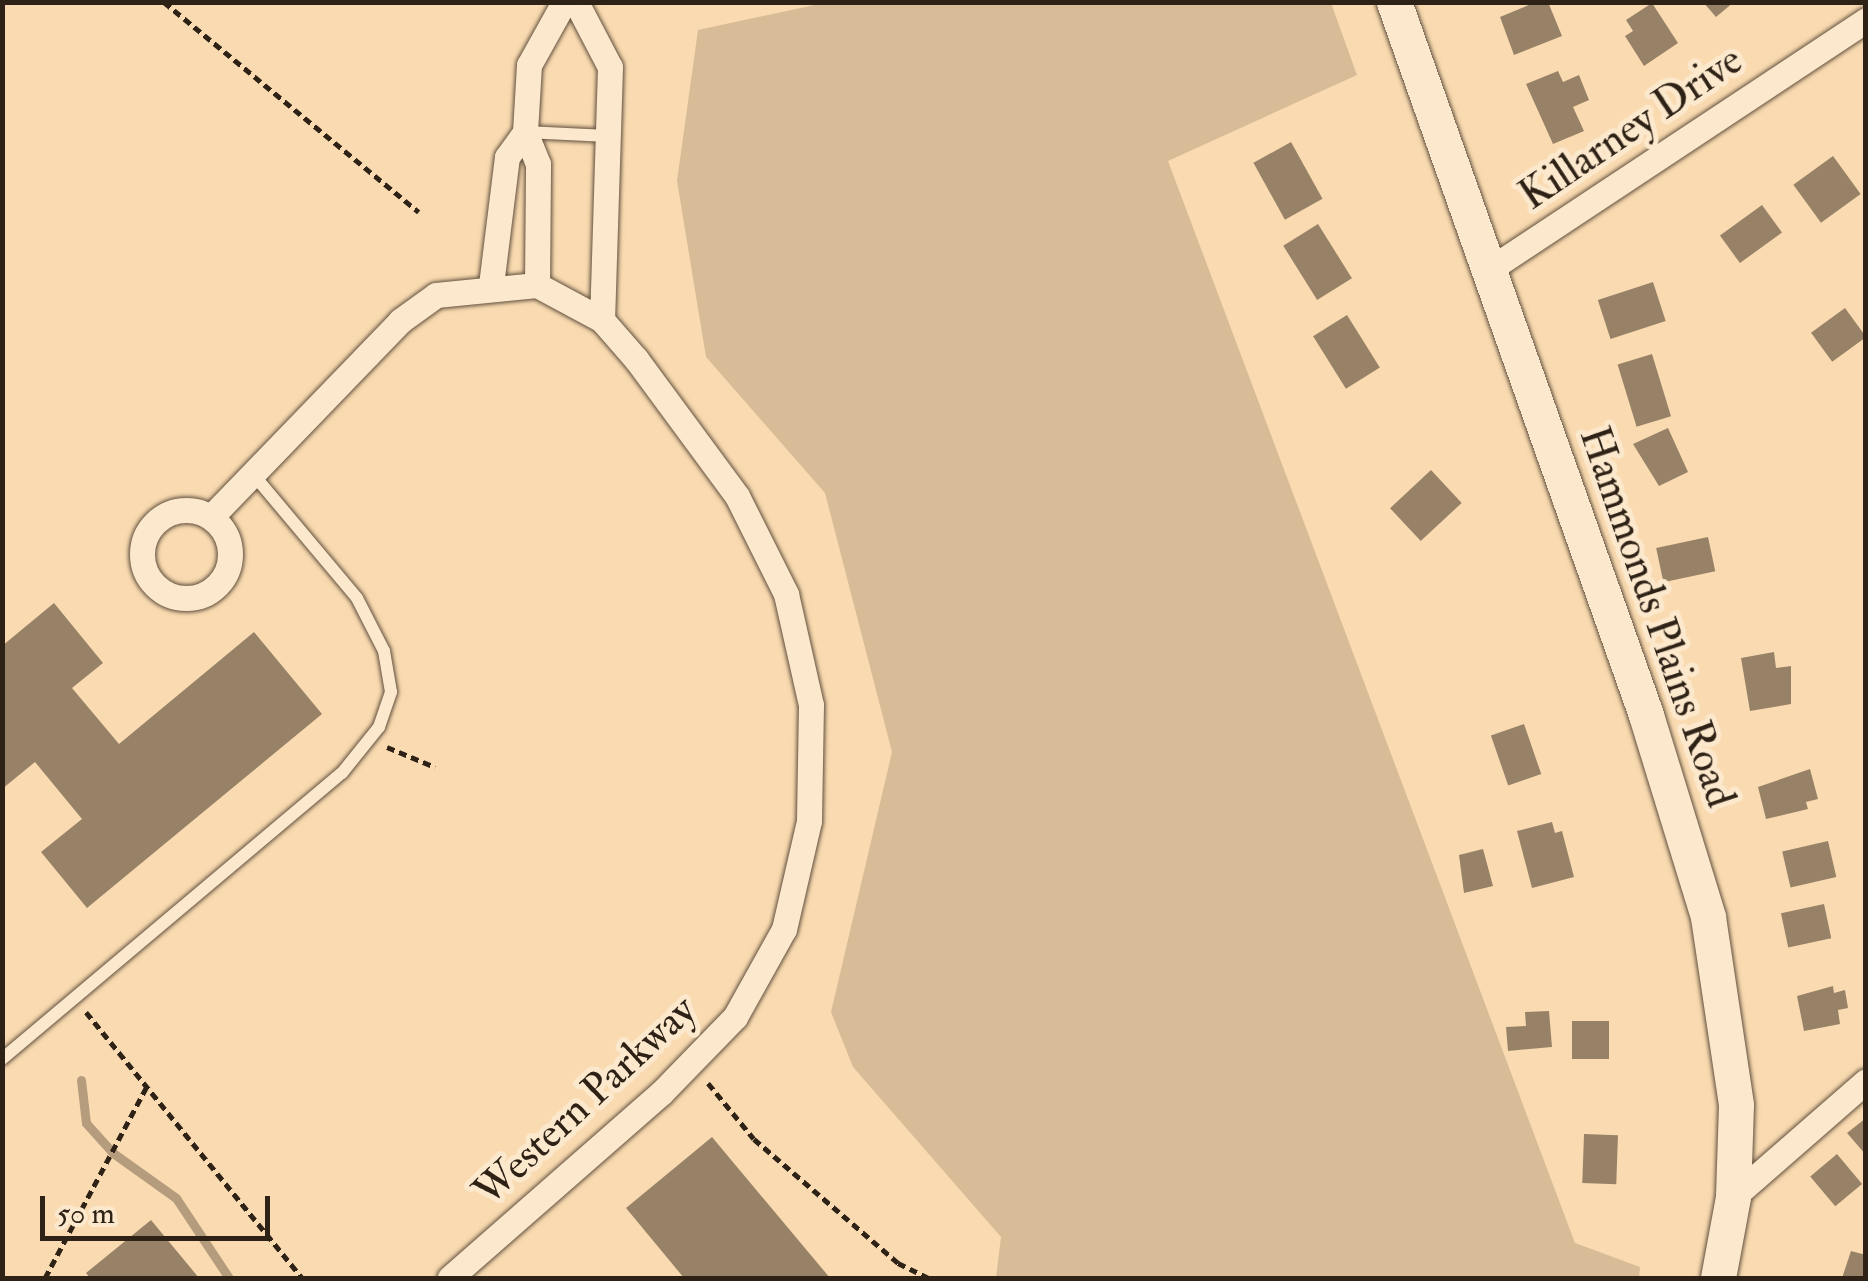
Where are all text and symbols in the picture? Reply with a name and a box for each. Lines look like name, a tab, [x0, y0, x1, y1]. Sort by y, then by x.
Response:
street label: Killarney Drive	[1510, 35, 1752, 221]
street label: Hammonds Plains Road	[1568, 420, 1746, 814]
street label: Western Parkway	[463, 985, 707, 1217]
scale bar	[45, 1176, 275, 1238]
text: 50 m	[57, 1195, 115, 1232]

